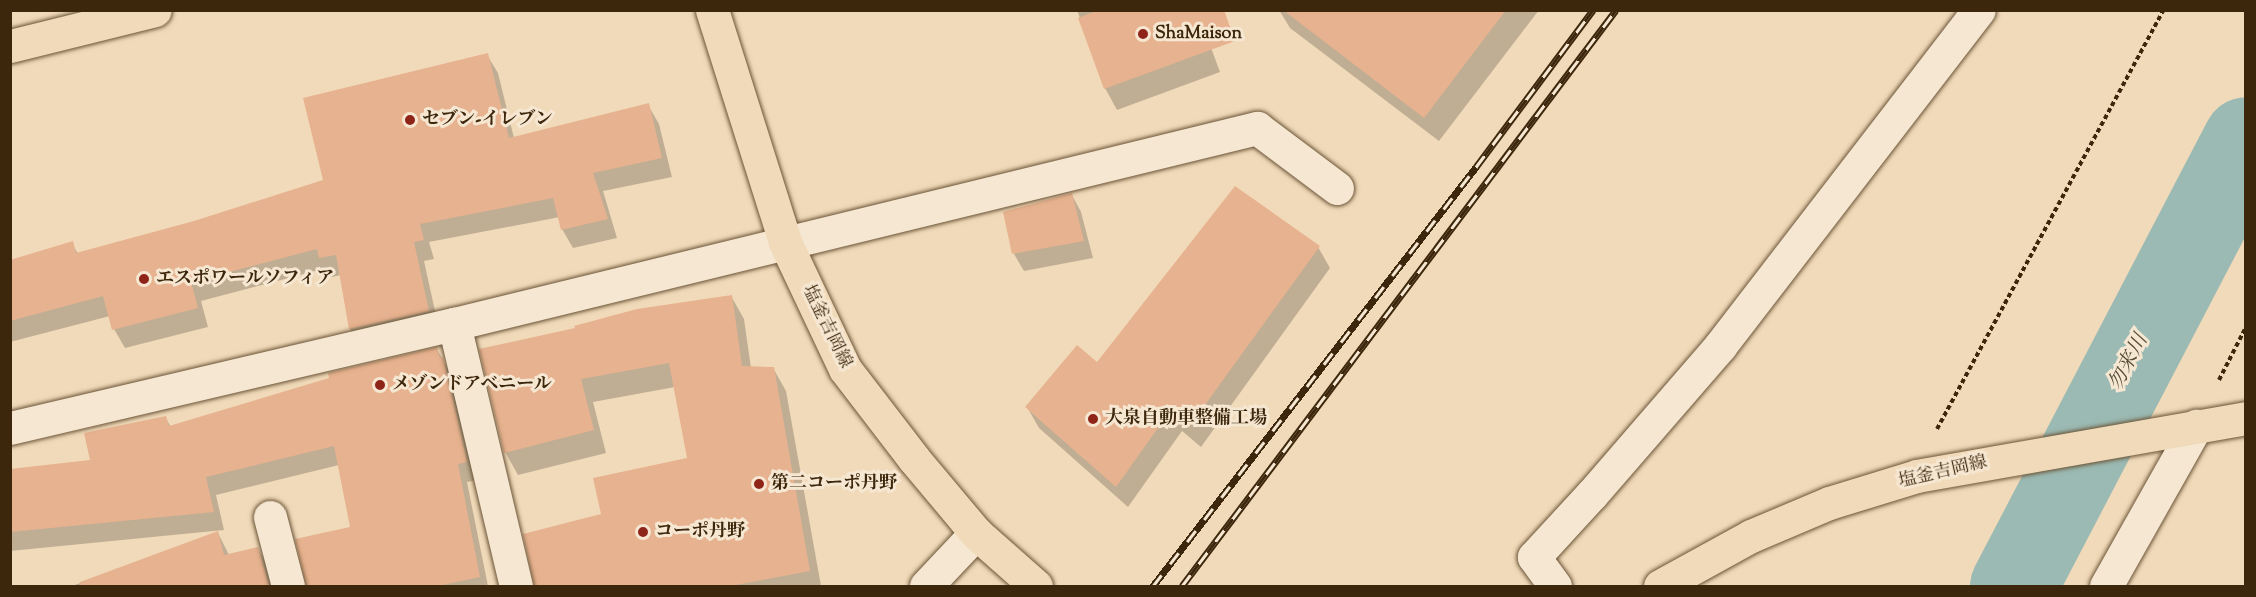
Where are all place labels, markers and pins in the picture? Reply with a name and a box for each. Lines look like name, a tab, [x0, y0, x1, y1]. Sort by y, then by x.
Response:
place label: ShaMaison	[1155, 23, 1242, 45]
marker: ShaMaison	[1136, 27, 1150, 41]
place label: セブン-イレブン	[422, 109, 554, 131]
marker: セブン-イレブン	[403, 113, 417, 127]
place label: エスポワールソフィア	[156, 268, 336, 290]
marker: エスポワールソフィア	[137, 272, 151, 286]
place label: メゾンドアベニール	[392, 374, 554, 396]
marker: メゾンドアベニール	[373, 378, 387, 392]
place label: 大泉自動車整備工場	[1105, 408, 1267, 430]
marker: 大泉自動車整備工場	[1086, 412, 1100, 426]
place label: 第二コーポ丹野	[771, 473, 897, 495]
marker: 第二コーポ丹野	[752, 477, 766, 491]
place label: コーポ丹野	[655, 521, 745, 543]
marker: コーポ丹野	[636, 525, 650, 539]

